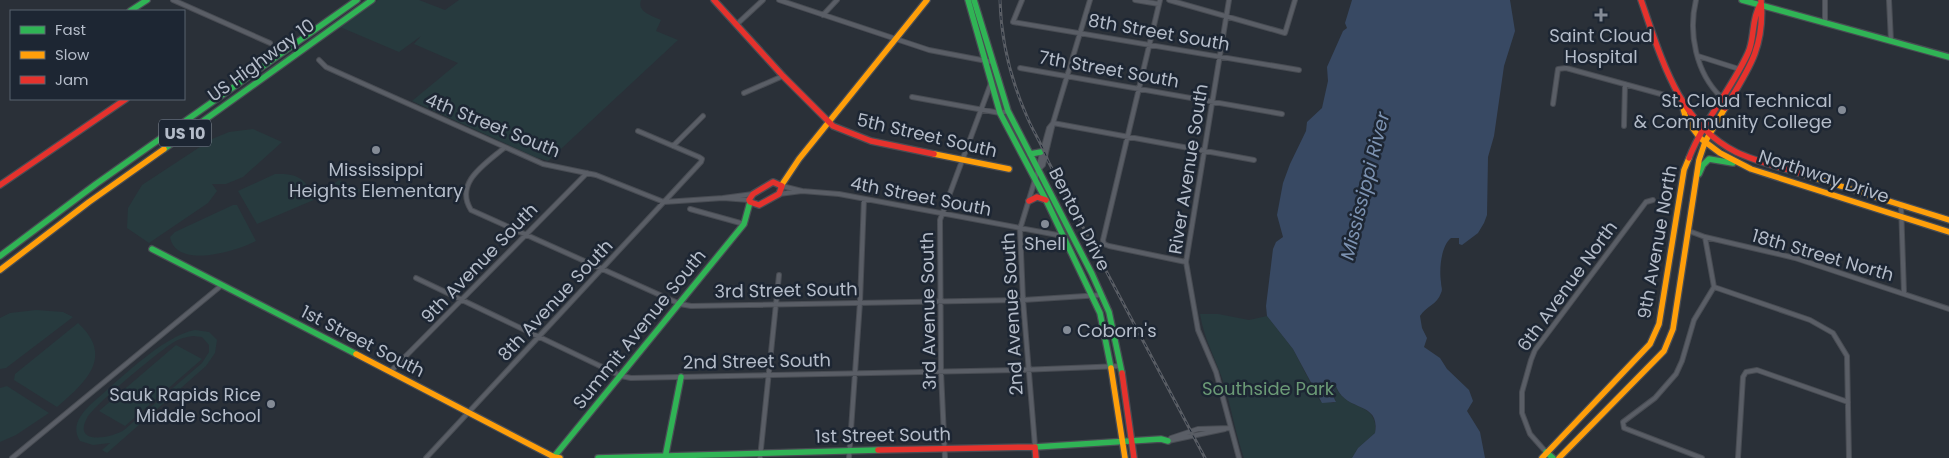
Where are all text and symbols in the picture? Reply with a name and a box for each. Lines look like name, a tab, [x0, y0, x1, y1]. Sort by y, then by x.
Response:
street label: 8th Street South	[1086, 7, 1232, 57]
marker: Saint Cloud Hospital	[1594, 8, 1608, 22]
legend	[10, 10, 185, 100]
street label: US Highway 10	[202, 13, 320, 107]
text: Fast	[55, 19, 86, 40]
place label: Saint Cloud Hospital	[1549, 23, 1653, 69]
text: Slow	[55, 44, 90, 65]
street label: 7th Street South	[1037, 44, 1181, 94]
text: Jam	[55, 69, 89, 90]
street label: River Avenue South	[1162, 82, 1214, 256]
street label: 4th Street South	[422, 87, 564, 163]
place label: St. Cloud Technical & Community College	[1634, 88, 1832, 134]
marker: St. Cloud Technical & Community College	[1836, 104, 1848, 116]
street label: 5th Street South	[854, 107, 1000, 163]
water label: Mississippi River	[1334, 108, 1397, 263]
road number: US 10	[159, 120, 211, 146]
street label: Northway Drive	[1755, 143, 1893, 209]
marker: Mississippi Heights Elementary	[370, 144, 382, 156]
place label: Mississippi Heights Elementary	[289, 157, 463, 203]
street label: Benton Drive	[1043, 163, 1117, 275]
street label: 9th Avenue North	[1631, 163, 1683, 321]
street label: 4th Street South	[848, 170, 994, 222]
street label: 9th Avenue South	[415, 197, 543, 329]
street label: 6th Avenue North	[1511, 216, 1623, 356]
marker: Shell	[1039, 218, 1051, 230]
street label: 18th Street North	[1749, 223, 1897, 287]
place label: Shell	[1024, 231, 1066, 256]
street label: 3rd Avenue South	[914, 232, 942, 390]
street label: 2nd Avenue South	[995, 232, 1029, 396]
street label: 8th Avenue South	[492, 234, 618, 366]
street label: Summit Avenue South	[567, 244, 711, 414]
street label: 3rd Street South	[714, 276, 858, 304]
street label: 1st Street South	[297, 299, 429, 383]
place label: Coborn's	[1077, 318, 1157, 343]
marker: Coborn's	[1061, 324, 1073, 336]
street label: 2nd Street South	[683, 347, 831, 375]
park label: Southside Park	[1202, 376, 1335, 401]
place label: Sauk Rapids Rice Middle School	[109, 382, 261, 428]
marker: Sauk Rapids Rice Middle School	[265, 398, 277, 410]
street label: 1st Street South	[815, 421, 951, 449]

